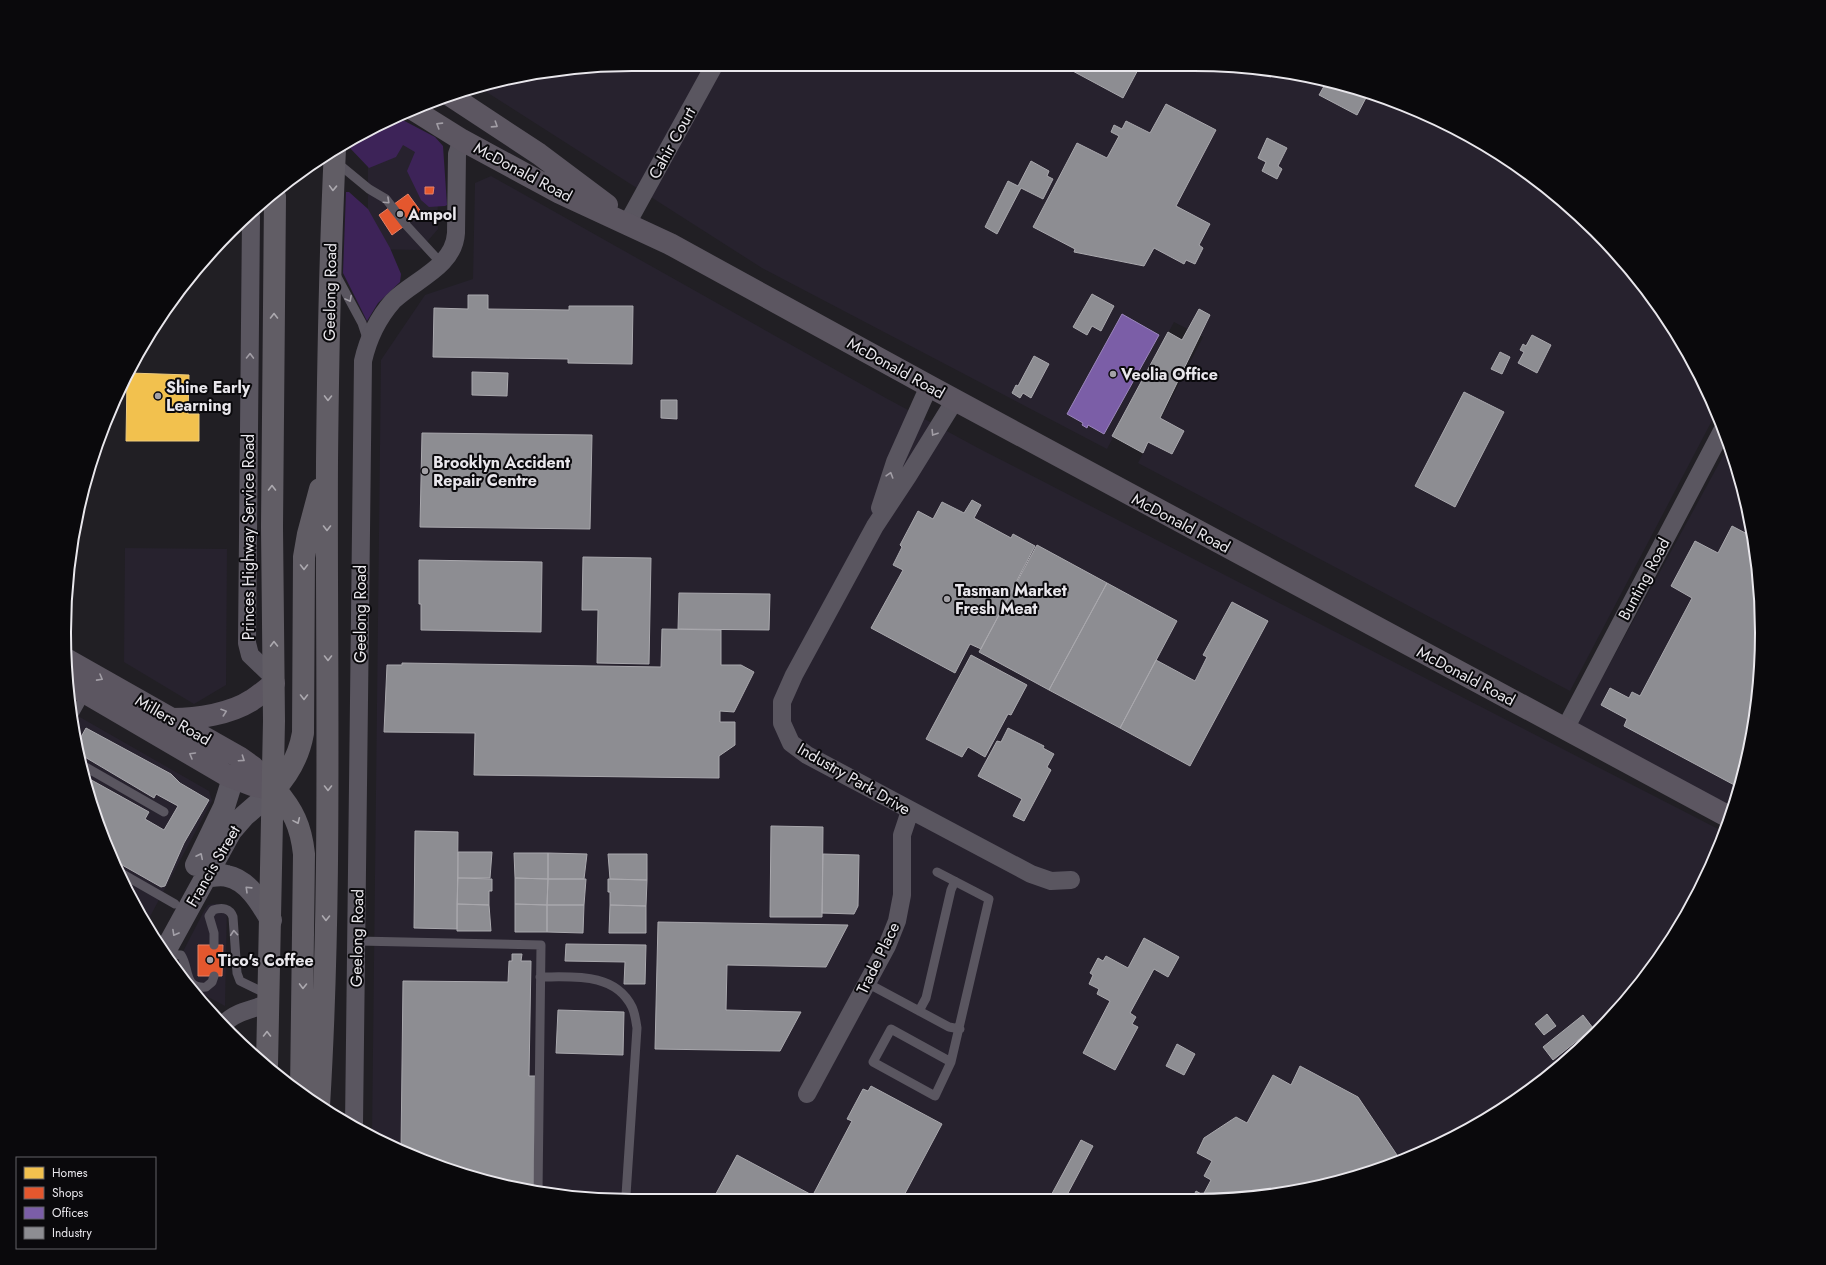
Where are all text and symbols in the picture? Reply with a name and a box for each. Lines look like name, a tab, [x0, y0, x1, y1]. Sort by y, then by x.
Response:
street label: Cahir Court	[643, 103, 701, 183]
one-way arrow	[491, 120, 498, 128]
one-way arrow	[436, 122, 443, 130]
street label: McDonald Road	[470, 136, 576, 208]
one-way arrow	[329, 185, 337, 191]
one-way arrow	[382, 197, 390, 204]
place label: Ampol	[407, 203, 457, 226]
marker: Ampol	[395, 209, 405, 219]
street label: Geelong Road	[318, 243, 342, 341]
one-way arrow	[344, 295, 352, 302]
one-way arrow	[270, 313, 278, 319]
street label: McDonald Road	[843, 332, 949, 404]
one-way arrow	[246, 353, 254, 359]
place label: Veolia Office	[1120, 363, 1218, 386]
marker: Veolia Office	[1108, 369, 1118, 379]
place label: Shine Early Learning	[166, 376, 251, 417]
marker: Shine Early Learning	[153, 391, 163, 401]
one-way arrow	[324, 395, 333, 401]
one-way arrow	[932, 429, 939, 436]
street label: Princes Highway Service Road	[237, 434, 260, 640]
place label: Brooklyn Accident Repair Centre	[433, 451, 571, 492]
marker: Brooklyn Accident Repair Centre	[420, 466, 430, 476]
one-way arrow	[885, 472, 894, 479]
one-way arrow	[268, 485, 276, 491]
street label: McDonald Road	[1128, 487, 1234, 559]
one-way arrow	[323, 525, 331, 531]
street label: Bunting Road	[1613, 534, 1675, 624]
one-way arrow	[300, 564, 308, 570]
street label: Geelong Road	[349, 565, 372, 663]
place label: Tasman Market Fresh Meat	[955, 579, 1068, 620]
marker: Tasman Market Fresh Meat	[942, 594, 952, 604]
street label: McDonald Road	[1413, 640, 1519, 712]
one-way arrow	[270, 641, 278, 647]
one-way arrow	[324, 655, 332, 661]
one-way arrow	[95, 673, 103, 680]
street label: Millers Road	[131, 689, 215, 751]
one-way arrow	[300, 694, 308, 700]
one-way arrow	[220, 708, 227, 716]
street label: Industry Park Drive	[793, 737, 915, 821]
one-way arrow	[189, 753, 196, 760]
one-way arrow	[237, 754, 244, 761]
one-way arrow	[324, 785, 332, 791]
one-way arrow	[292, 817, 300, 825]
street label: Francis Street	[180, 821, 246, 911]
one-way arrow	[196, 853, 203, 860]
one-way arrow	[245, 886, 253, 893]
street label: Geelong Road	[345, 889, 369, 987]
one-way arrow	[322, 915, 330, 921]
street label: Trade Place	[851, 918, 905, 998]
one-way arrow	[172, 929, 180, 936]
one-way arrow	[230, 930, 239, 936]
place label: Tico's Coffee	[218, 949, 314, 972]
marker: Tico's Coffee	[205, 955, 215, 965]
one-way arrow	[298, 983, 307, 989]
one-way arrow	[263, 1031, 272, 1037]
legend	[16, 1157, 156, 1249]
text: Homes	[52, 1164, 88, 1182]
text: Shops	[52, 1184, 83, 1202]
text: Offices	[52, 1204, 88, 1222]
text: Industry	[52, 1224, 93, 1242]

